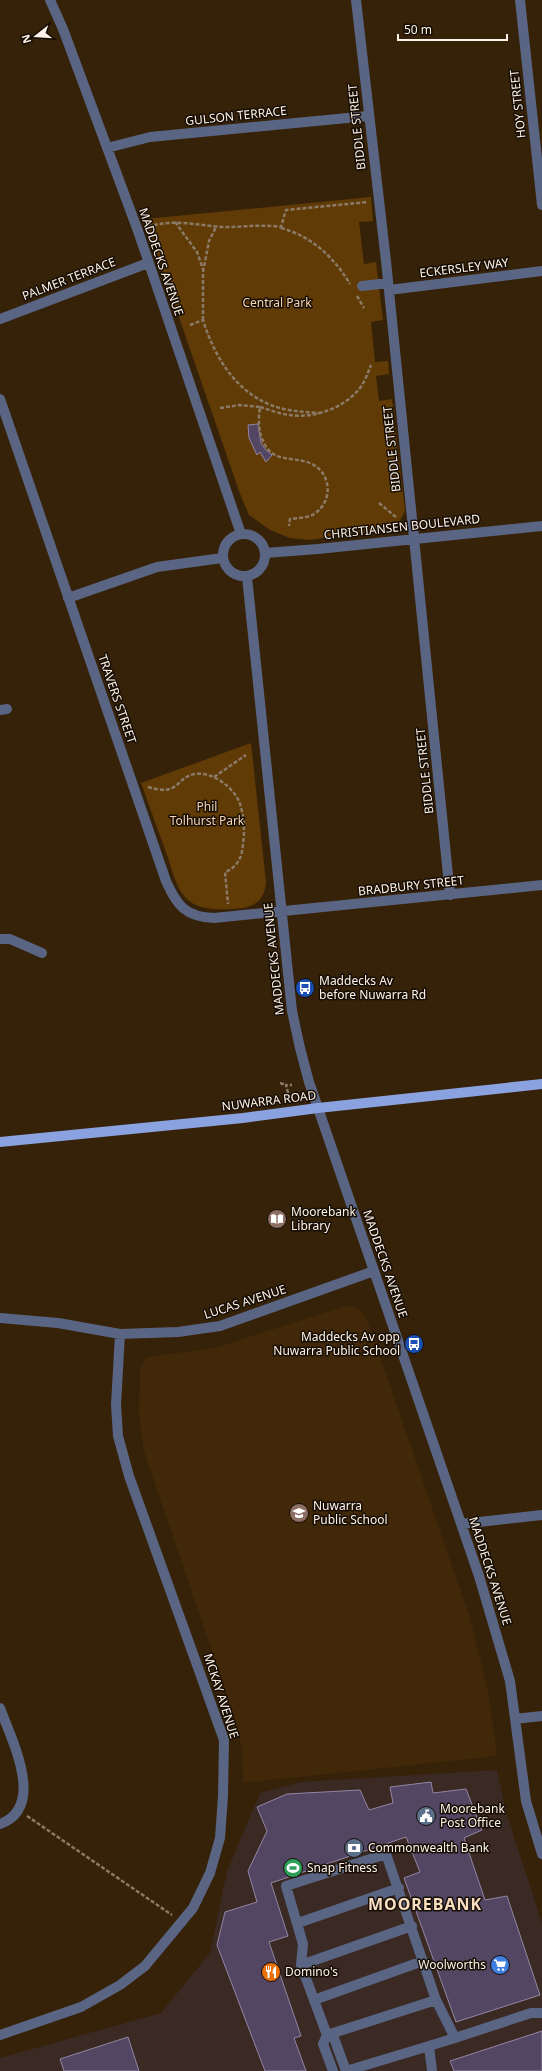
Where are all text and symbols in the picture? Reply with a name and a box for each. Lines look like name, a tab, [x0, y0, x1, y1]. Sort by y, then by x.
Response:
north arrow	[16, 16, 56, 56]
scale bar	[398, 16, 507, 42]
text: 50 m	[404, 21, 432, 38]
text: N	[17, 33, 34, 46]
street label: HOY STREET	[505, 69, 530, 139]
street label: BIDDLE STREET	[344, 83, 369, 171]
street label: GULSON TERRACE	[184, 102, 288, 129]
street label: MADDECKS AVENUE	[135, 206, 188, 318]
street label: PALMER TERRACE	[20, 253, 118, 304]
street label: ECKERSLEY WAY	[418, 254, 510, 281]
park label: Central Park	[242, 294, 312, 311]
street label: BIDDLE STREET	[379, 405, 404, 493]
street label: CHRISTIANSEN BOULEVARD	[323, 510, 481, 543]
street label: TRAVERS STREET	[94, 652, 141, 746]
street label: BIDDLE STREET	[412, 727, 437, 815]
park label: Phil Tolhurst Park	[170, 798, 245, 829]
street label: BRADBURY STREET	[357, 871, 465, 900]
street label: MADDECKS AVENUE	[259, 902, 288, 1016]
place label: Maddecks Av before Nuwarra Rd	[319, 972, 426, 1003]
bus stop icon: Maddecks Av before Nuwarra Rd	[294, 977, 316, 999]
street label: NUWARRA ROAD	[221, 1086, 317, 1115]
place label: Moorebank Library	[291, 1203, 356, 1234]
library icon: Moorebank Library	[266, 1208, 288, 1230]
street label: MADDECKS AVENUE	[359, 1208, 412, 1320]
street label: LUCAS AVENUE	[202, 1280, 288, 1323]
place label: Maddecks Av opp Nuwarra Public School	[273, 1328, 400, 1359]
bus stop icon: Maddecks Av opp Nuwarra Public School	[403, 1333, 425, 1355]
place label: Nuwarra Public School	[313, 1497, 388, 1528]
school or university icon: Nuwarra Public School	[288, 1502, 310, 1524]
street label: MADDECKS AVENUE	[465, 1514, 516, 1627]
street label: MCKAY AVENUE	[200, 1651, 243, 1741]
place label: Moorebank Post Office	[440, 1800, 505, 1831]
public building icon: Moorebank Post Office	[415, 1805, 437, 1827]
bank icon: Commonwealth Bank	[343, 1837, 365, 1859]
place label: Commonwealth Bank	[368, 1839, 490, 1856]
sports icon: Snap Fitness	[282, 1857, 304, 1879]
place label: Snap Fitness	[307, 1859, 378, 1876]
district label: MOOREBANK	[368, 1893, 482, 1915]
supermarket icon: Woolworths	[489, 1954, 511, 1976]
place label: Woolworths	[418, 1956, 486, 1973]
restaurant icon: Domino's	[260, 1961, 282, 1983]
place label: Domino's	[285, 1963, 338, 1980]

